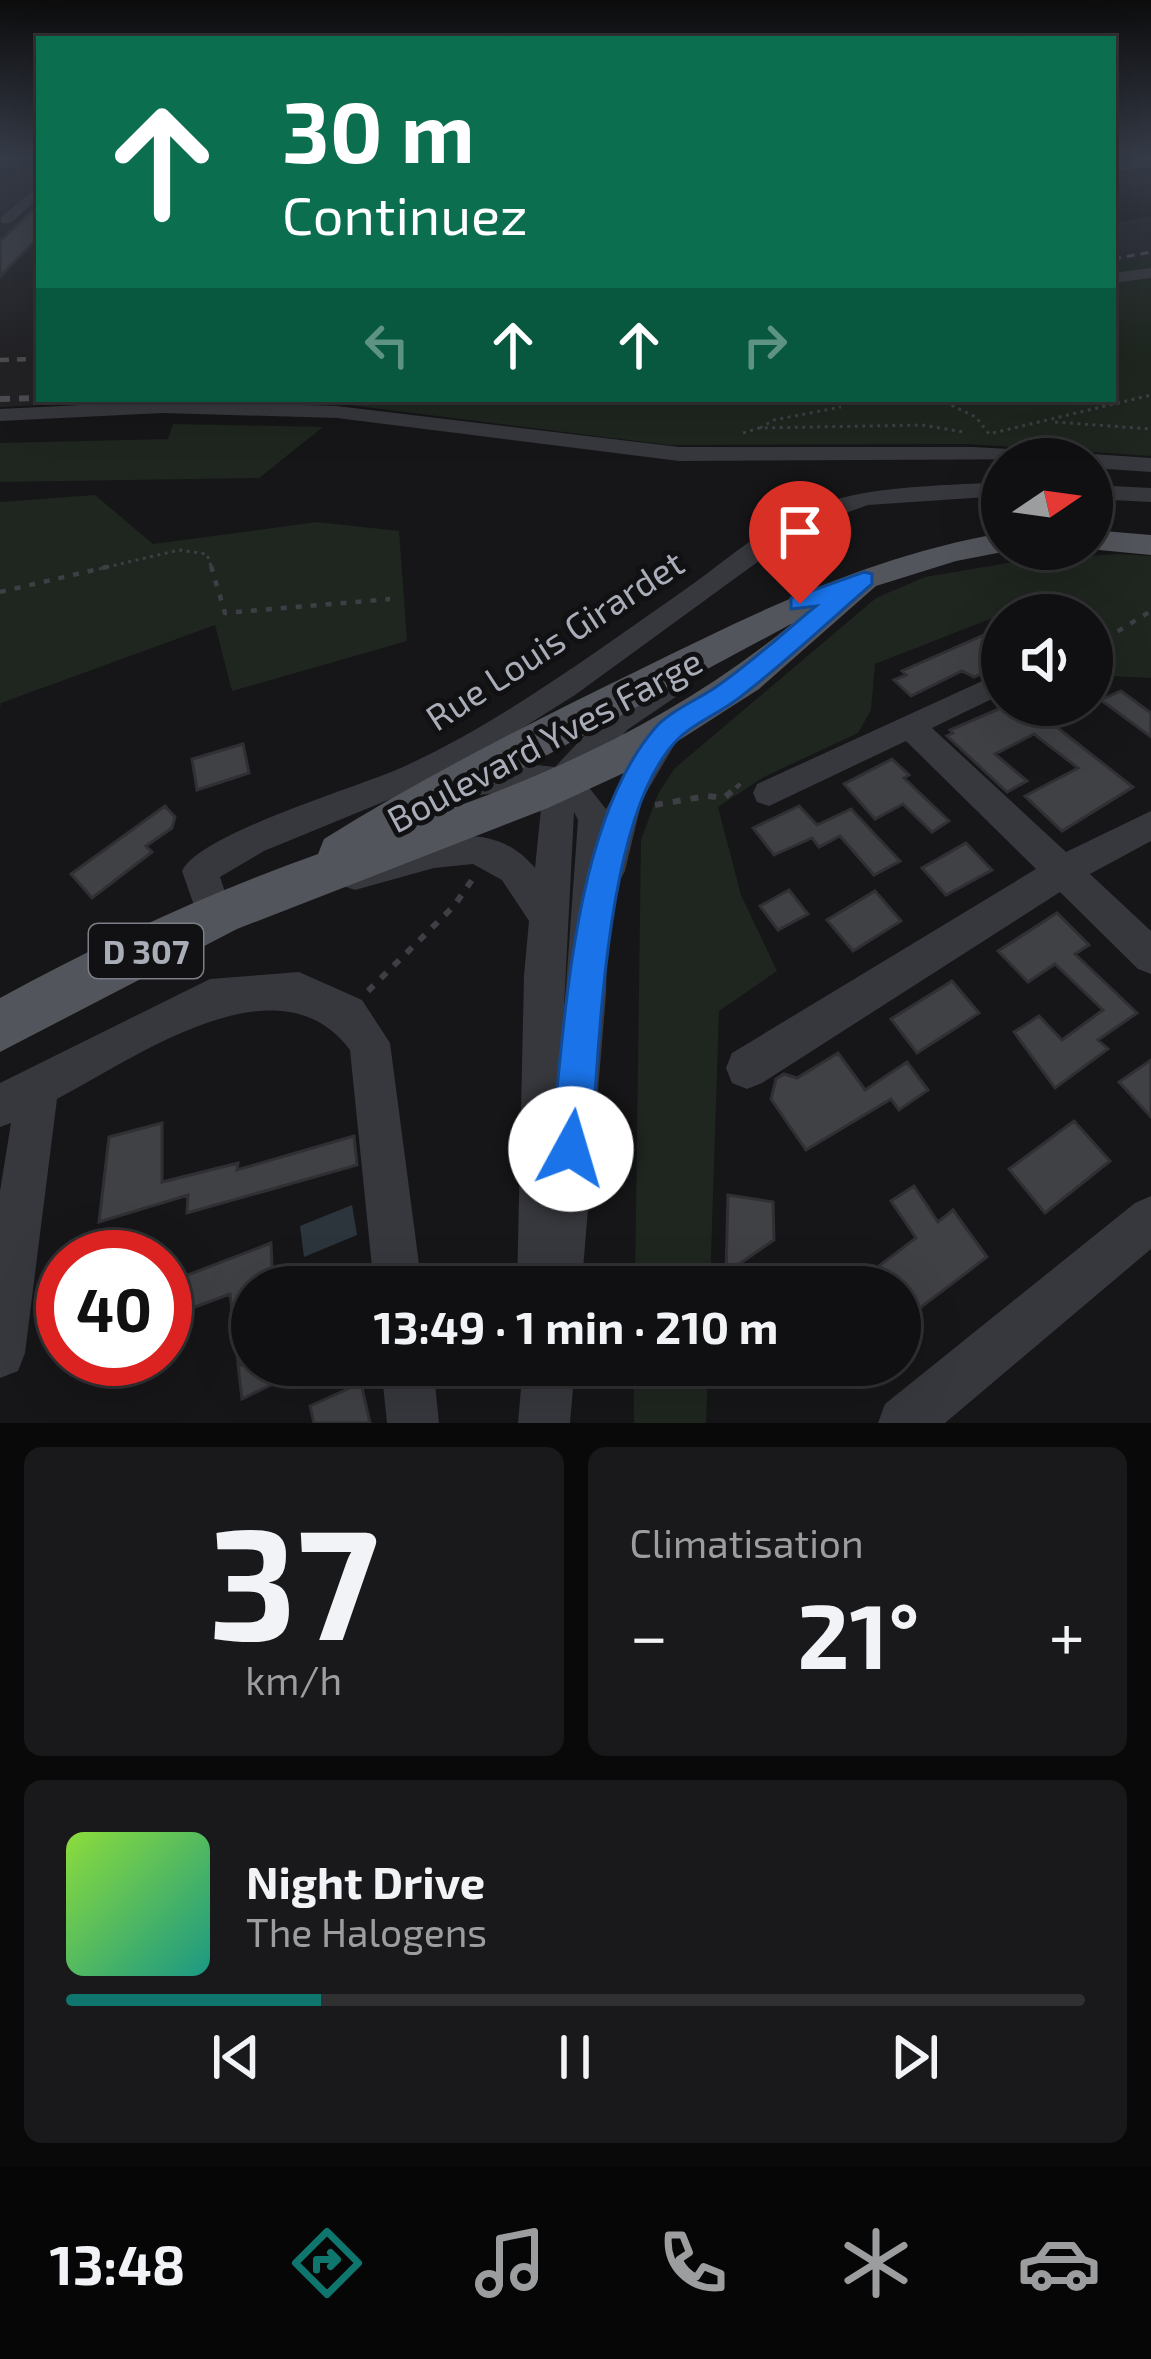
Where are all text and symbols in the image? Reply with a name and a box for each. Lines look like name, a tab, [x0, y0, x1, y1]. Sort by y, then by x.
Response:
text: 30 m	[282, 79, 475, 180]
icon: ahead	[84, 84, 240, 240]
text: Continuez	[282, 181, 527, 246]
icon: left	[354, 312, 420, 378]
icon: ahead	[480, 312, 546, 378]
icon: ahead	[606, 312, 672, 378]
icon: right	[732, 312, 798, 378]
north arrow	[981, 438, 1113, 570]
map controls	[981, 438, 1113, 726]
pin	[749, 481, 851, 604]
icon: arrive	[767, 499, 833, 565]
street label: Rue Louis Girardet	[417, 540, 691, 738]
button: sound	[981, 594, 1113, 726]
street label: Boulevard Yves Farge	[379, 638, 709, 840]
road number: D 307	[89, 924, 203, 978]
position arrow	[508, 1086, 634, 1212]
speed limit sign: 40	[36, 1230, 192, 1386]
text: 13:49 · 1 min · 210 m	[374, 1299, 778, 1353]
text: 37	[208, 1484, 379, 1671]
text: Climatisation	[630, 1519, 864, 1566]
text: 21°	[797, 1579, 919, 1687]
text: −	[630, 1594, 668, 1673]
text: +	[1049, 1594, 1085, 1673]
text: km/h	[245, 1656, 342, 1703]
text: Night Drive	[246, 1854, 485, 1908]
text: The Halogens	[246, 1908, 487, 1955]
icon: previous	[203, 2024, 269, 2090]
icon: pause	[542, 2024, 608, 2090]
icon: next	[882, 2024, 948, 2090]
icon: directions	[285, 2221, 369, 2305]
icon: music	[468, 2221, 552, 2305]
icon: phone	[651, 2221, 735, 2305]
icon: climate	[834, 2221, 918, 2305]
icon: car	[1017, 2221, 1101, 2305]
text: 13:48	[50, 2231, 185, 2296]

